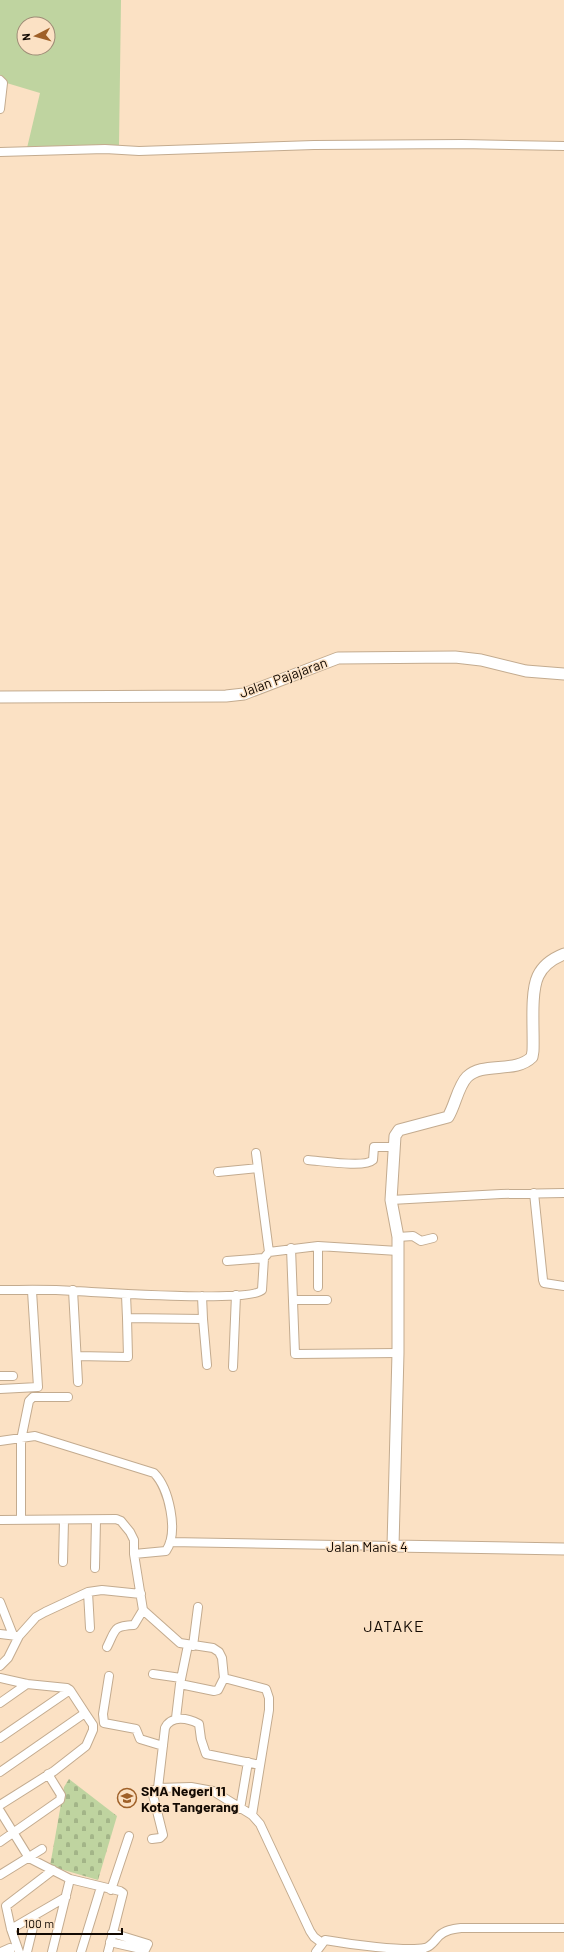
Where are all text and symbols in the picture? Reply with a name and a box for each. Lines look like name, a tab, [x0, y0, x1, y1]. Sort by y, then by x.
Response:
north arrow	[16, 16, 56, 56]
text: N	[19, 33, 32, 41]
street label: Jalan Pajajaran	[237, 653, 329, 701]
street label: Jalan Manis 4	[326, 1538, 408, 1555]
district label: JATAKE	[363, 1616, 425, 1635]
place label: SMA Negeri 11 Kota Tangerang	[141, 1782, 239, 1815]
school or university icon: SMA Negeri 11 Kota Tangerang	[116, 1787, 138, 1809]
scale bar	[18, 1910, 122, 1936]
text: 100 m	[24, 1916, 54, 1930]

